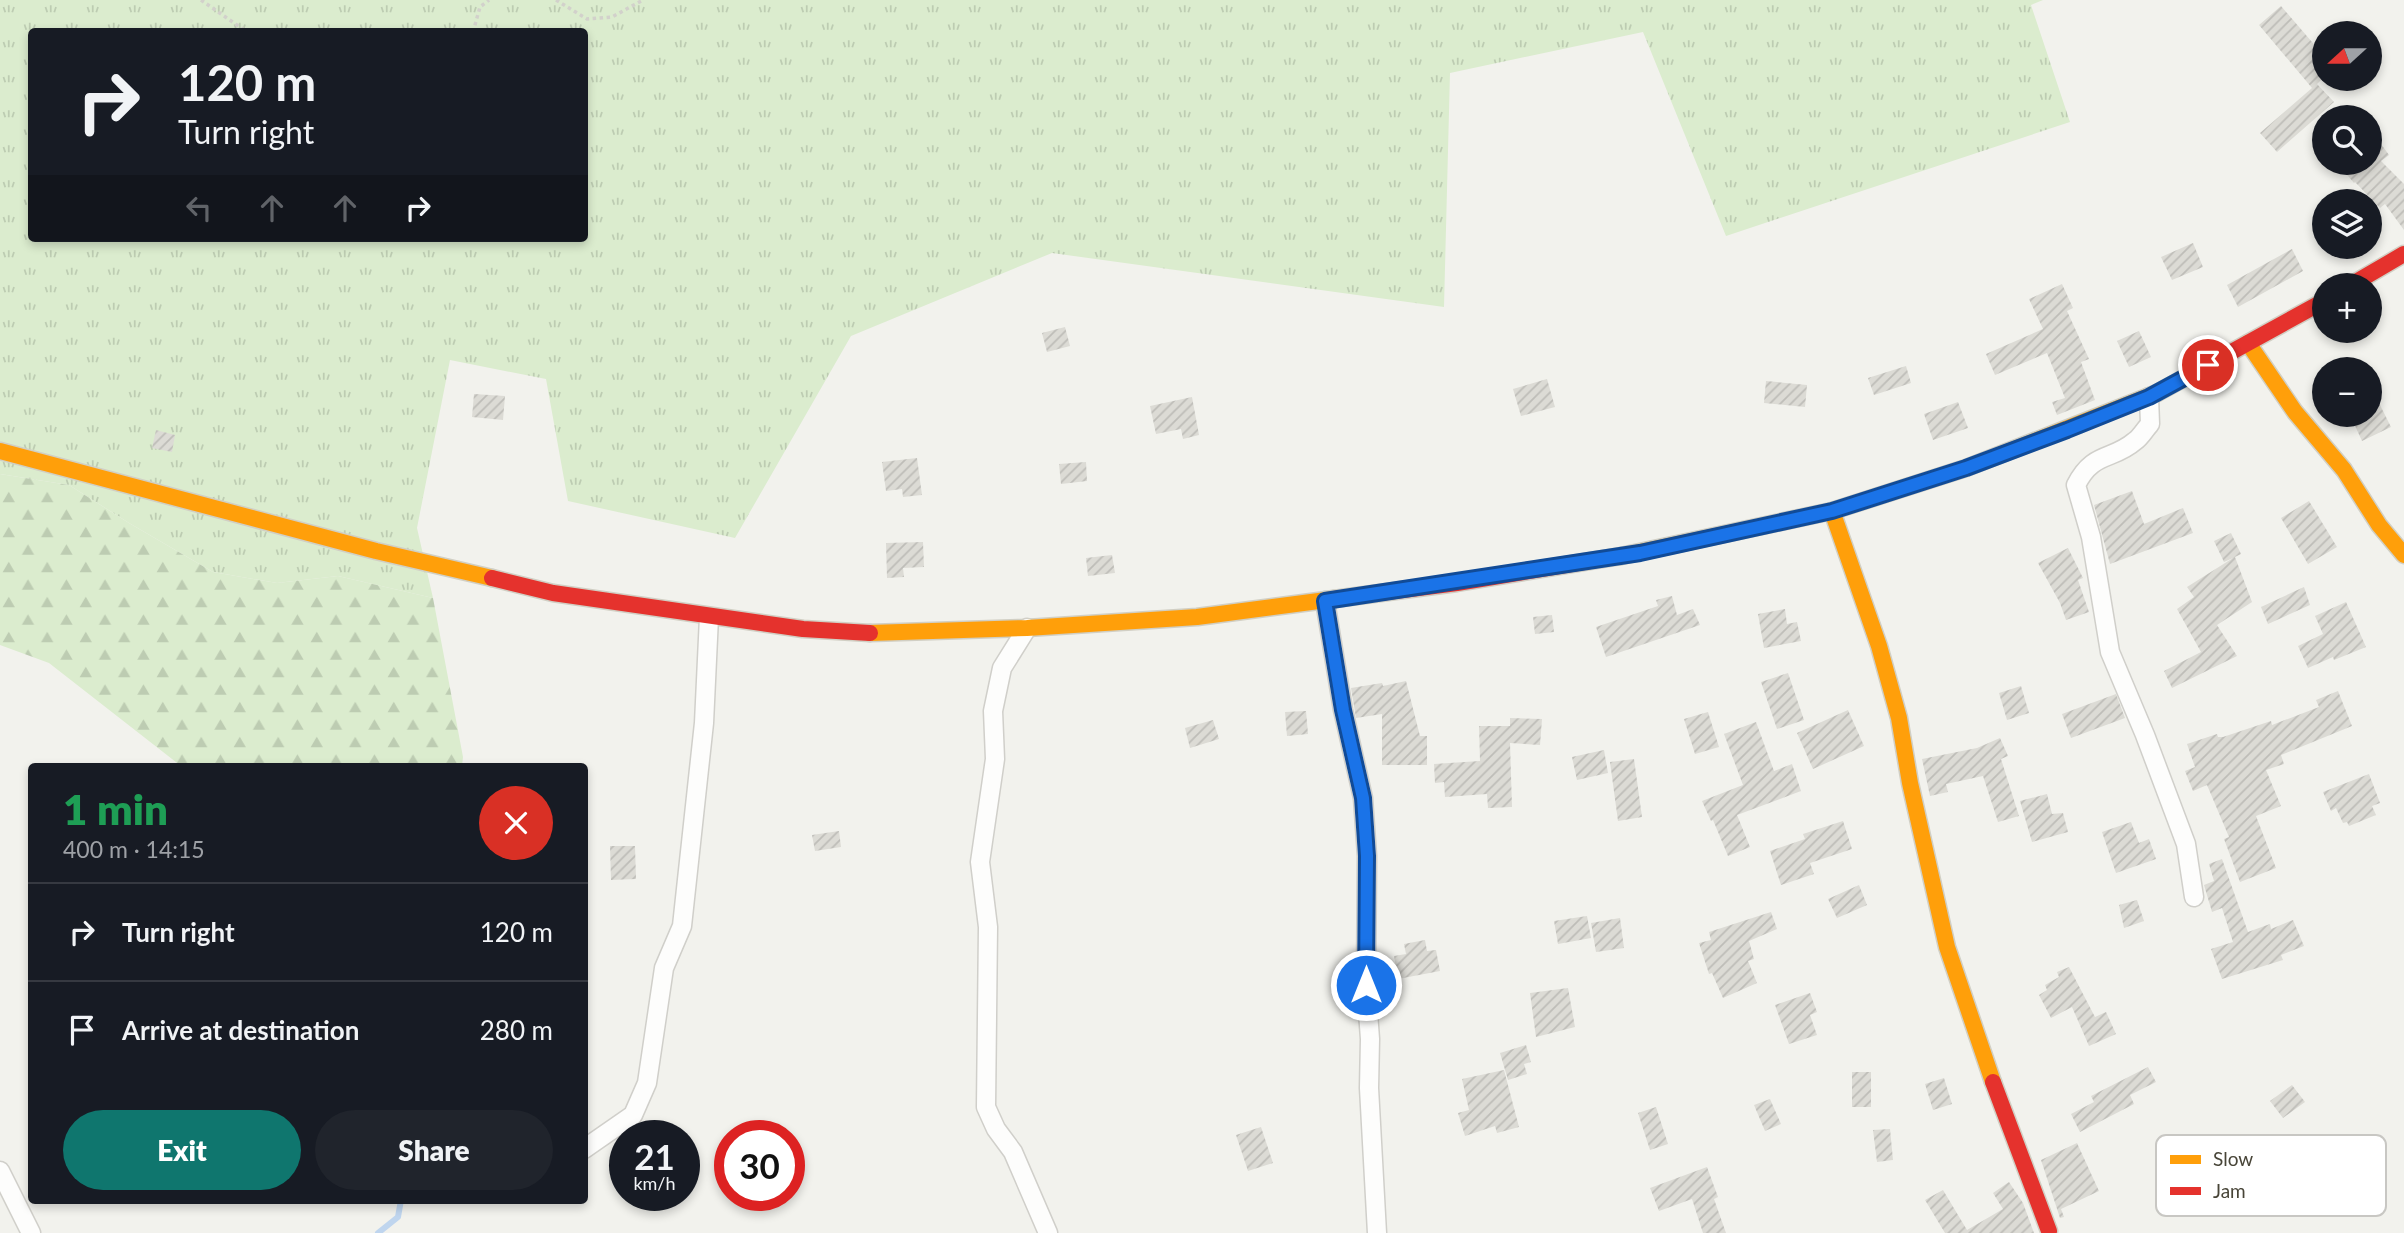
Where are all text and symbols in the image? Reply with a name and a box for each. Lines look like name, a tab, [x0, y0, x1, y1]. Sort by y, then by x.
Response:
north arrow	[2312, 21, 2382, 91]
map controls	[2312, 21, 2382, 427]
text: 120 m	[178, 53, 316, 111]
icon: right	[63, 56, 154, 147]
button: search	[2312, 105, 2382, 175]
text: Turn right	[178, 112, 314, 151]
icon: left	[180, 189, 218, 227]
icon: ahead	[253, 189, 291, 227]
icon: ahead	[326, 189, 364, 227]
icon: right	[399, 189, 437, 227]
button: layers	[2312, 189, 2382, 259]
button: +	[2312, 273, 2382, 343]
pin	[2178, 335, 2238, 395]
icon: arrive	[2189, 346, 2227, 384]
button: −	[2312, 357, 2382, 427]
text: 1 min	[63, 784, 168, 834]
button: close	[479, 786, 553, 860]
text: 400 m · 14:15	[63, 835, 205, 863]
icon: right	[63, 913, 101, 951]
text: Turn right	[122, 916, 235, 948]
text: 120 m	[480, 916, 553, 948]
position arrow	[1329, 948, 1403, 1022]
icon: arrive	[63, 1011, 101, 1049]
text: Arrive at destination	[122, 1014, 359, 1046]
text: 280 m	[480, 1014, 553, 1046]
button: Exit	[63, 1110, 301, 1190]
button: Share	[315, 1110, 553, 1190]
speed limit sign: 30	[714, 1120, 805, 1211]
text: 21	[634, 1135, 675, 1177]
legend	[2156, 1135, 2386, 1216]
text: Slow	[2213, 1147, 2253, 1170]
text: km/h	[633, 1172, 676, 1194]
text: Jam	[2213, 1179, 2246, 1202]

